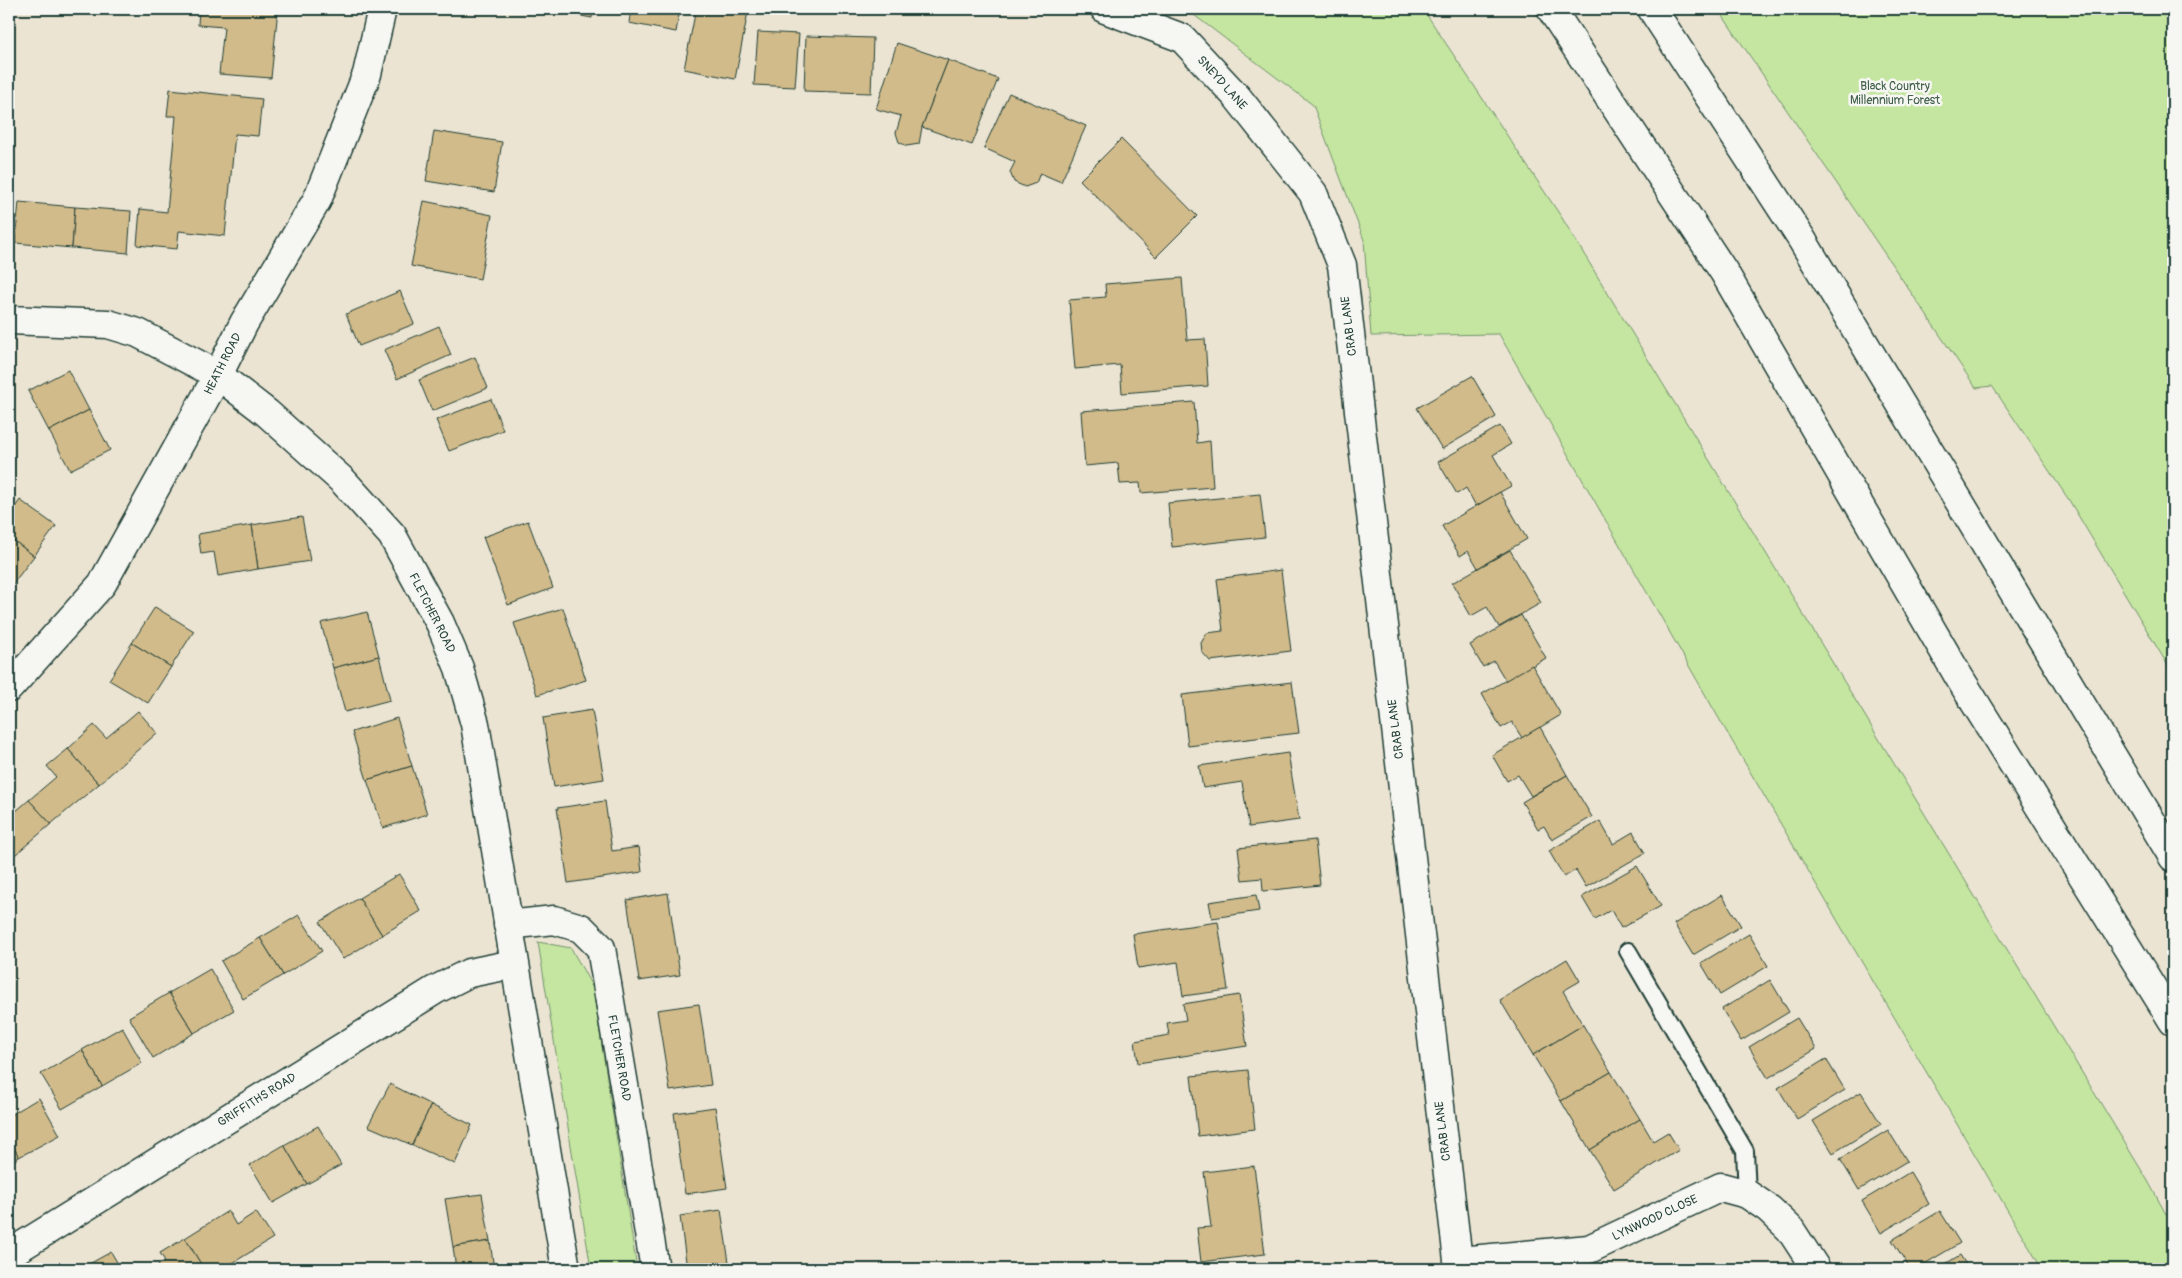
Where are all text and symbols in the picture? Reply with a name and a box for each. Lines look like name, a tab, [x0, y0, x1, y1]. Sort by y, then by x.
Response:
street label: SNEYD LANE	[1194, 53, 1250, 113]
park label: Black Country Millennium Forest	[1850, 79, 1940, 108]
street label: CRAB LANE	[1338, 295, 1360, 357]
street label: HEATH ROAD	[201, 330, 245, 397]
street label: FLETCHER ROAD	[405, 571, 459, 656]
street label: CRAB LANE	[1385, 698, 1407, 760]
street label: FLETCHER ROAD	[604, 1014, 634, 1103]
street label: GRIFFITHS ROAD	[215, 1070, 299, 1130]
street label: CRAB LANE	[1432, 1100, 1454, 1162]
street label: LYNWOOD CLOSE	[1610, 1192, 1700, 1244]

